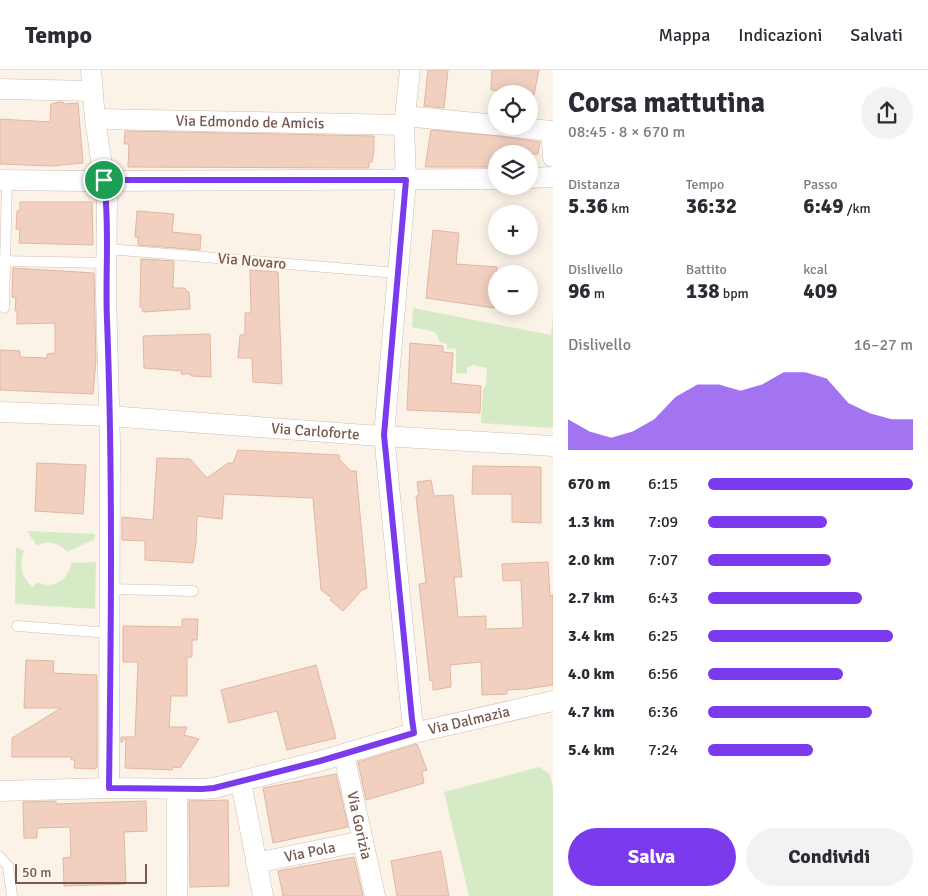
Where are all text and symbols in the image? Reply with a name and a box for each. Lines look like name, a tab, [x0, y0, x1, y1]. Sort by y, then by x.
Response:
text: Tempo	[25, 20, 92, 50]
text: Mappa	[658, 24, 710, 46]
text: Indicazioni	[738, 24, 822, 46]
text: Salvati	[850, 24, 903, 46]
map controls	[488, 85, 538, 315]
button: locate	[488, 85, 538, 135]
text: Corsa mattutina	[568, 86, 765, 120]
button: share	[861, 87, 913, 139]
street label: Via Edmondo de Amicis	[175, 112, 325, 132]
text: 08:45 · 8 × 670 m	[568, 122, 685, 142]
button: layers	[488, 145, 538, 195]
pin	[83, 159, 125, 201]
icon: arrive	[90, 166, 118, 194]
text: Distanza	[568, 176, 620, 193]
text: Tempo	[686, 176, 724, 193]
text: Passo	[803, 176, 838, 193]
text: 5.36	[568, 193, 608, 219]
text: 36:32	[686, 193, 737, 219]
text: 6:49	[803, 193, 844, 219]
text: km	[608, 200, 629, 217]
text: /km	[844, 200, 871, 217]
button: +	[488, 205, 538, 255]
street label: Via Novaro	[217, 249, 287, 273]
text: Dislivello	[568, 261, 623, 278]
text: Battito	[686, 261, 727, 278]
text: kcal	[803, 261, 828, 278]
button: −	[488, 265, 538, 315]
text: 96	[568, 278, 591, 304]
text: 138	[686, 278, 720, 304]
text: 409	[803, 278, 837, 304]
text: m	[591, 285, 605, 302]
text: bpm	[720, 285, 749, 302]
text: Dislivello	[568, 335, 631, 355]
text: 16–27 m	[854, 335, 913, 355]
street label: Via Carloforte	[270, 419, 360, 444]
text: 670 m	[568, 474, 610, 494]
text: 6:15	[648, 474, 678, 494]
text: 1.3 km	[568, 512, 615, 532]
text: 7:09	[648, 512, 678, 532]
text: 2.0 km	[568, 550, 615, 570]
text: 7:07	[648, 550, 678, 570]
text: 2.7 km	[568, 588, 615, 608]
text: 6:43	[648, 588, 678, 608]
text: 3.4 km	[568, 626, 615, 646]
text: 6:25	[648, 626, 678, 646]
text: 4.0 km	[568, 664, 615, 684]
text: 6:56	[648, 664, 678, 684]
street label: Via Dalmazia	[426, 702, 512, 738]
text: 4.7 km	[568, 702, 615, 722]
text: 6:36	[648, 702, 678, 722]
text: 5.4 km	[568, 740, 615, 760]
text: 7:24	[648, 740, 678, 760]
street label: Via Gorizia	[343, 790, 376, 861]
button: Salva	[568, 828, 736, 886]
button: Condividi	[746, 828, 913, 886]
street label: Via Pola	[283, 838, 337, 866]
scale bar	[15, 861, 148, 884]
text: 50 m	[22, 864, 51, 881]

